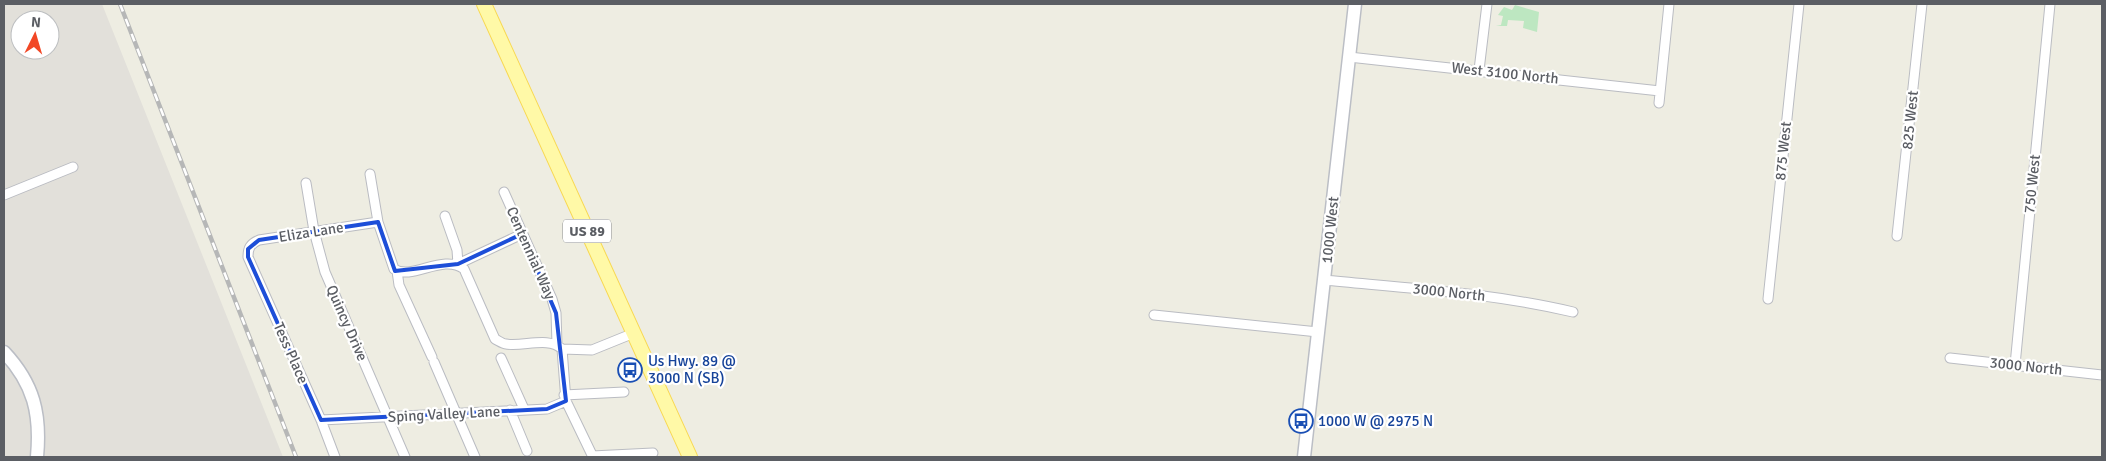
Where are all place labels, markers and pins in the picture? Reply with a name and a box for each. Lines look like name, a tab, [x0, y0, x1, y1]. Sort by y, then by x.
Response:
place label: Us Hwy. 89 @ 3000 N (SB)	[648, 352, 736, 387]
bus stop icon: Us Hwy. 89 @ 3000 N (SB)	[617, 357, 643, 383]
bus stop icon: 1000 W @ 2975 N	[1288, 408, 1314, 434]
place label: 1000 W @ 2975 N	[1318, 412, 1433, 430]

